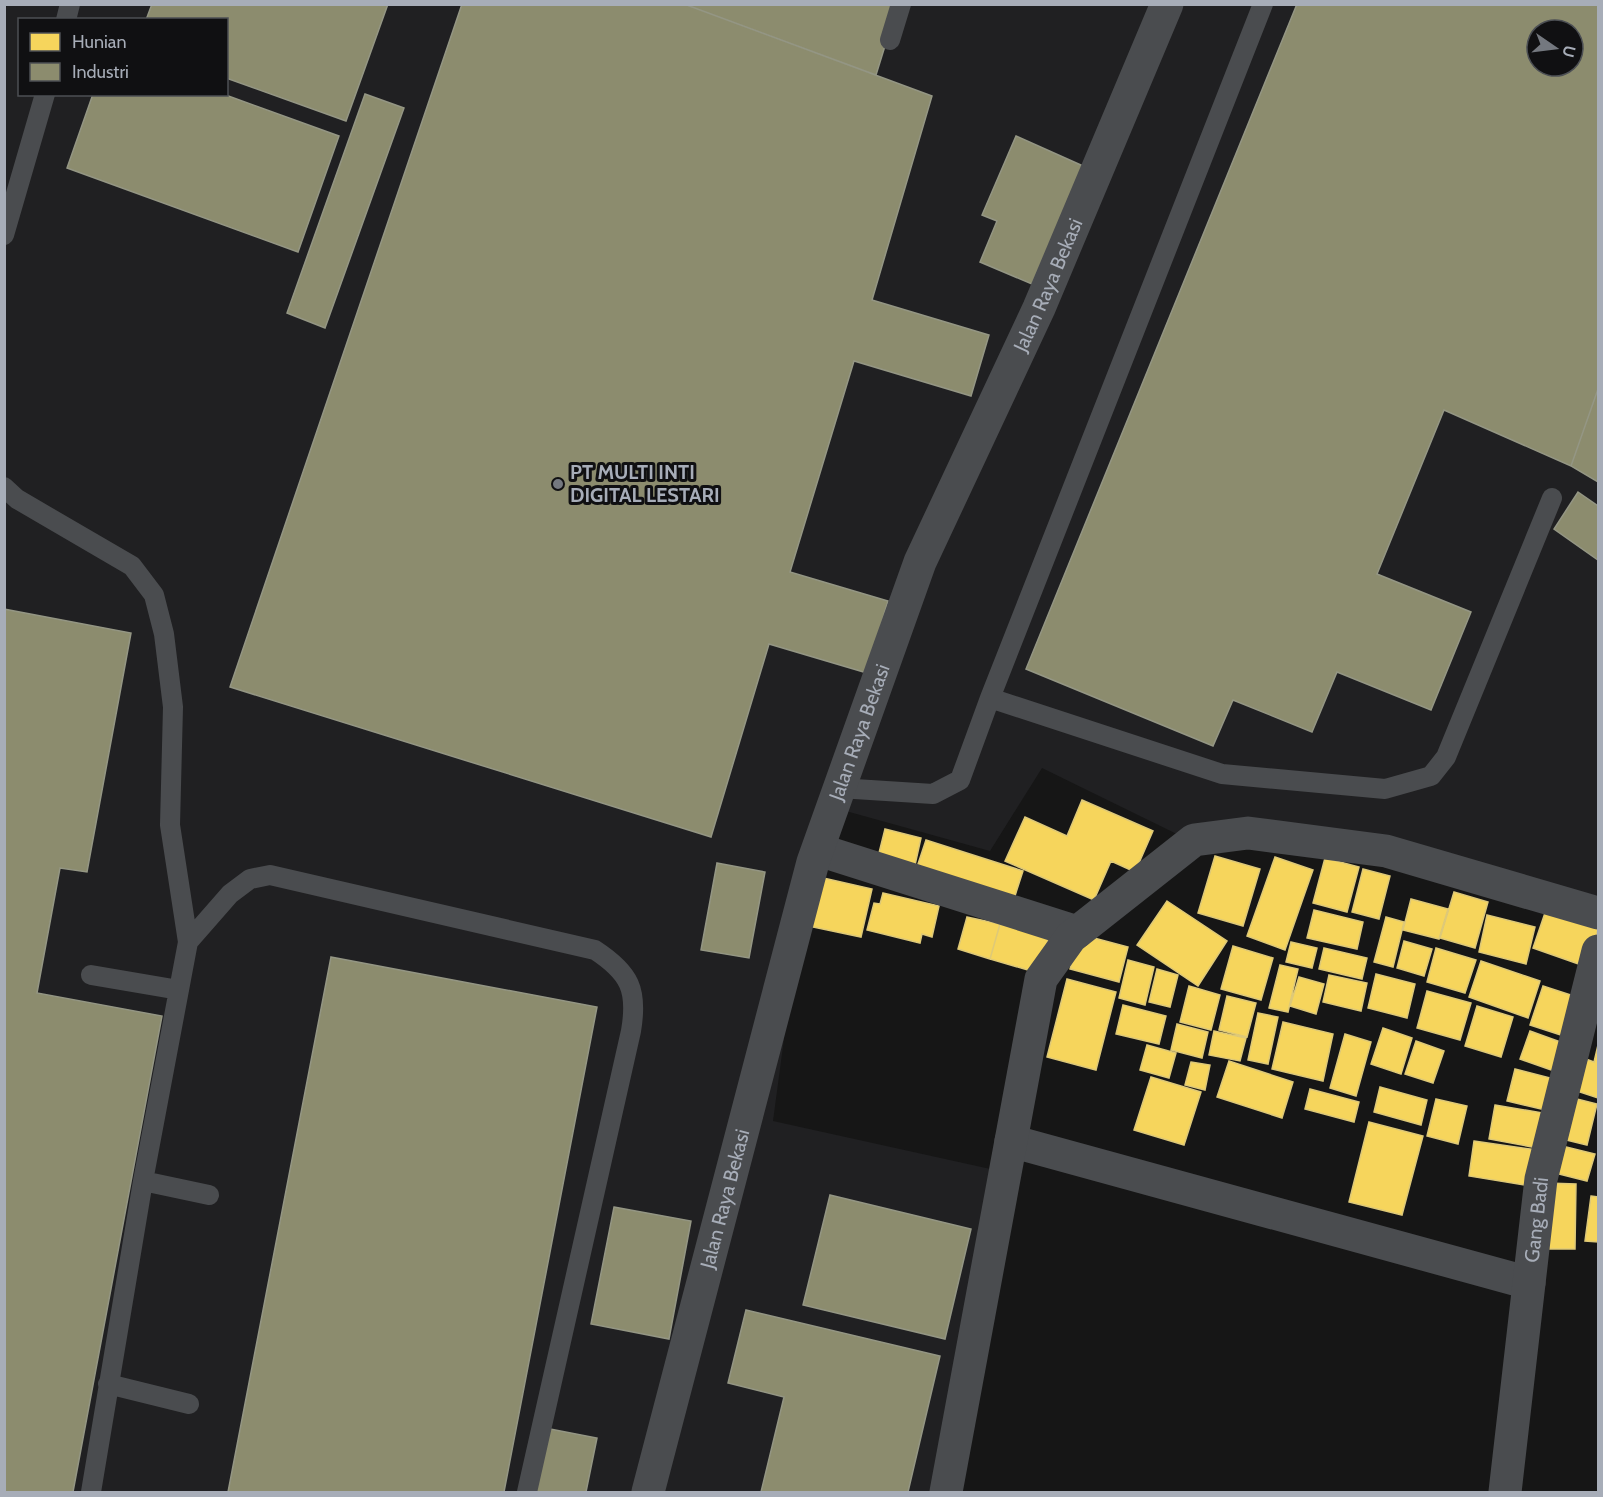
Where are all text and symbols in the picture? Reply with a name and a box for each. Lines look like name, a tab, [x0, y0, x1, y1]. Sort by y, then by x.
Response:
legend	[18, 18, 228, 96]
north arrow	[1525, 18, 1585, 78]
text: Hunian	[72, 31, 127, 53]
text: U	[1558, 44, 1580, 59]
text: Industri	[72, 61, 129, 83]
street label: Jalan Raya Bekasi	[1008, 215, 1087, 356]
place label: PT MULTI INTI DIGITAL LESTARI	[570, 460, 720, 507]
marker: PT MULTI INTI DIGITAL LESTARI	[551, 477, 565, 491]
street label: Jalan Raya Bekasi	[824, 661, 895, 805]
street label: Jalan Raya Bekasi	[695, 1127, 754, 1272]
street label: Gang Badi	[1519, 1176, 1553, 1264]

